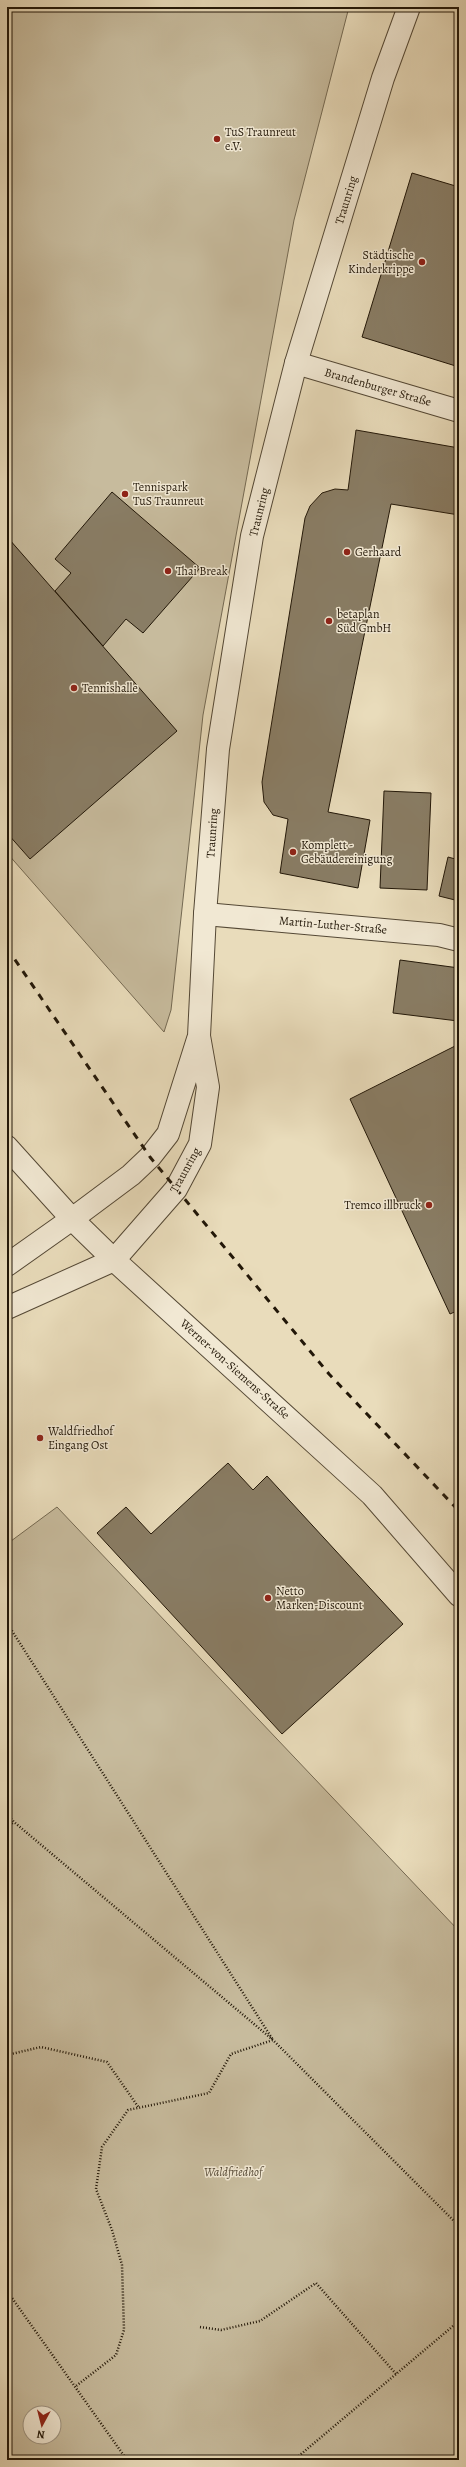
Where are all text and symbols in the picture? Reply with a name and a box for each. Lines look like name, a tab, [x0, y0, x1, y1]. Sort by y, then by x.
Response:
place label: TuS Traunreut e.V.	[225, 124, 296, 154]
marker: TuS Traunreut e.V.	[212, 134, 222, 144]
street label: Traunring	[331, 174, 361, 226]
place label: Städtische Kinderkrippe	[348, 247, 414, 277]
marker: Städtische Kinderkrippe	[417, 257, 427, 267]
street label: Brandenburger Straße	[323, 364, 433, 410]
place label: Tennispark TuS Traunreut	[133, 479, 204, 509]
street label: Traunring	[245, 486, 273, 538]
marker: Tennispark TuS Traunreut	[120, 489, 130, 499]
place label: Gerhaard	[355, 544, 402, 560]
marker: Gerhaard	[342, 547, 352, 557]
place label: Thai Break	[176, 563, 228, 579]
marker: Thai Break	[163, 566, 173, 576]
place label: betaplan Süd GmbH	[337, 606, 391, 636]
marker: betaplan Süd GmbH	[324, 616, 334, 626]
place label: Tennishalle	[82, 680, 138, 696]
marker: Tennishalle	[69, 683, 79, 693]
street label: Traunring	[202, 808, 222, 858]
place label: Komplett - Gebäudereinigung	[301, 837, 392, 867]
marker: Komplett - Gebäudereinigung	[288, 847, 298, 857]
street label: Martin-Luther-Straße	[278, 912, 388, 938]
street label: Traunring	[166, 1144, 204, 1196]
place label: Tremco illbruck	[344, 1197, 421, 1213]
marker: Tremco illbruck	[424, 1200, 434, 1210]
street label: Werner-von-Siemens-Straße	[176, 1315, 293, 1423]
place label: Waldfriedhof Eingang Ost	[47, 1423, 115, 1453]
marker: Waldfriedhof Eingang Ost	[35, 1433, 45, 1443]
place label: Netto Marken-Discount	[276, 1583, 363, 1613]
marker: Netto Marken-Discount	[263, 1593, 273, 1603]
park label: Waldfriedhof	[204, 2164, 265, 2180]
north arrow	[22, 2405, 62, 2445]
text: N	[36, 2426, 46, 2442]

